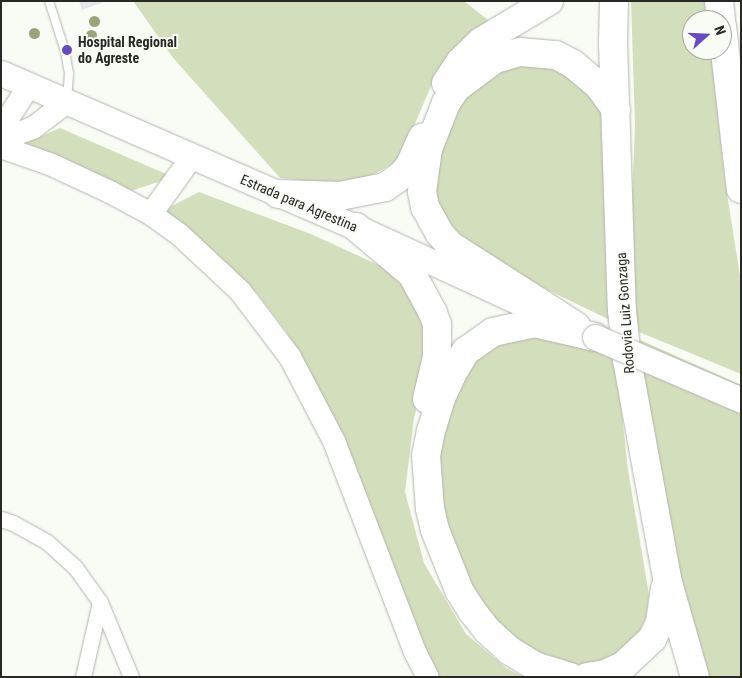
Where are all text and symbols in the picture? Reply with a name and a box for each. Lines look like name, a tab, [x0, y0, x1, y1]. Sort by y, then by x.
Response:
north arrow	[682, 10, 732, 60]
text: N	[711, 23, 729, 37]
place label: Hospital Regional do Agreste	[78, 34, 177, 66]
marker: Hospital Regional do Agreste	[60, 43, 74, 57]
street label: Estrada para Agrestina	[238, 171, 360, 235]
street label: Rodovia Luiz Gonzaga	[612, 252, 638, 374]

